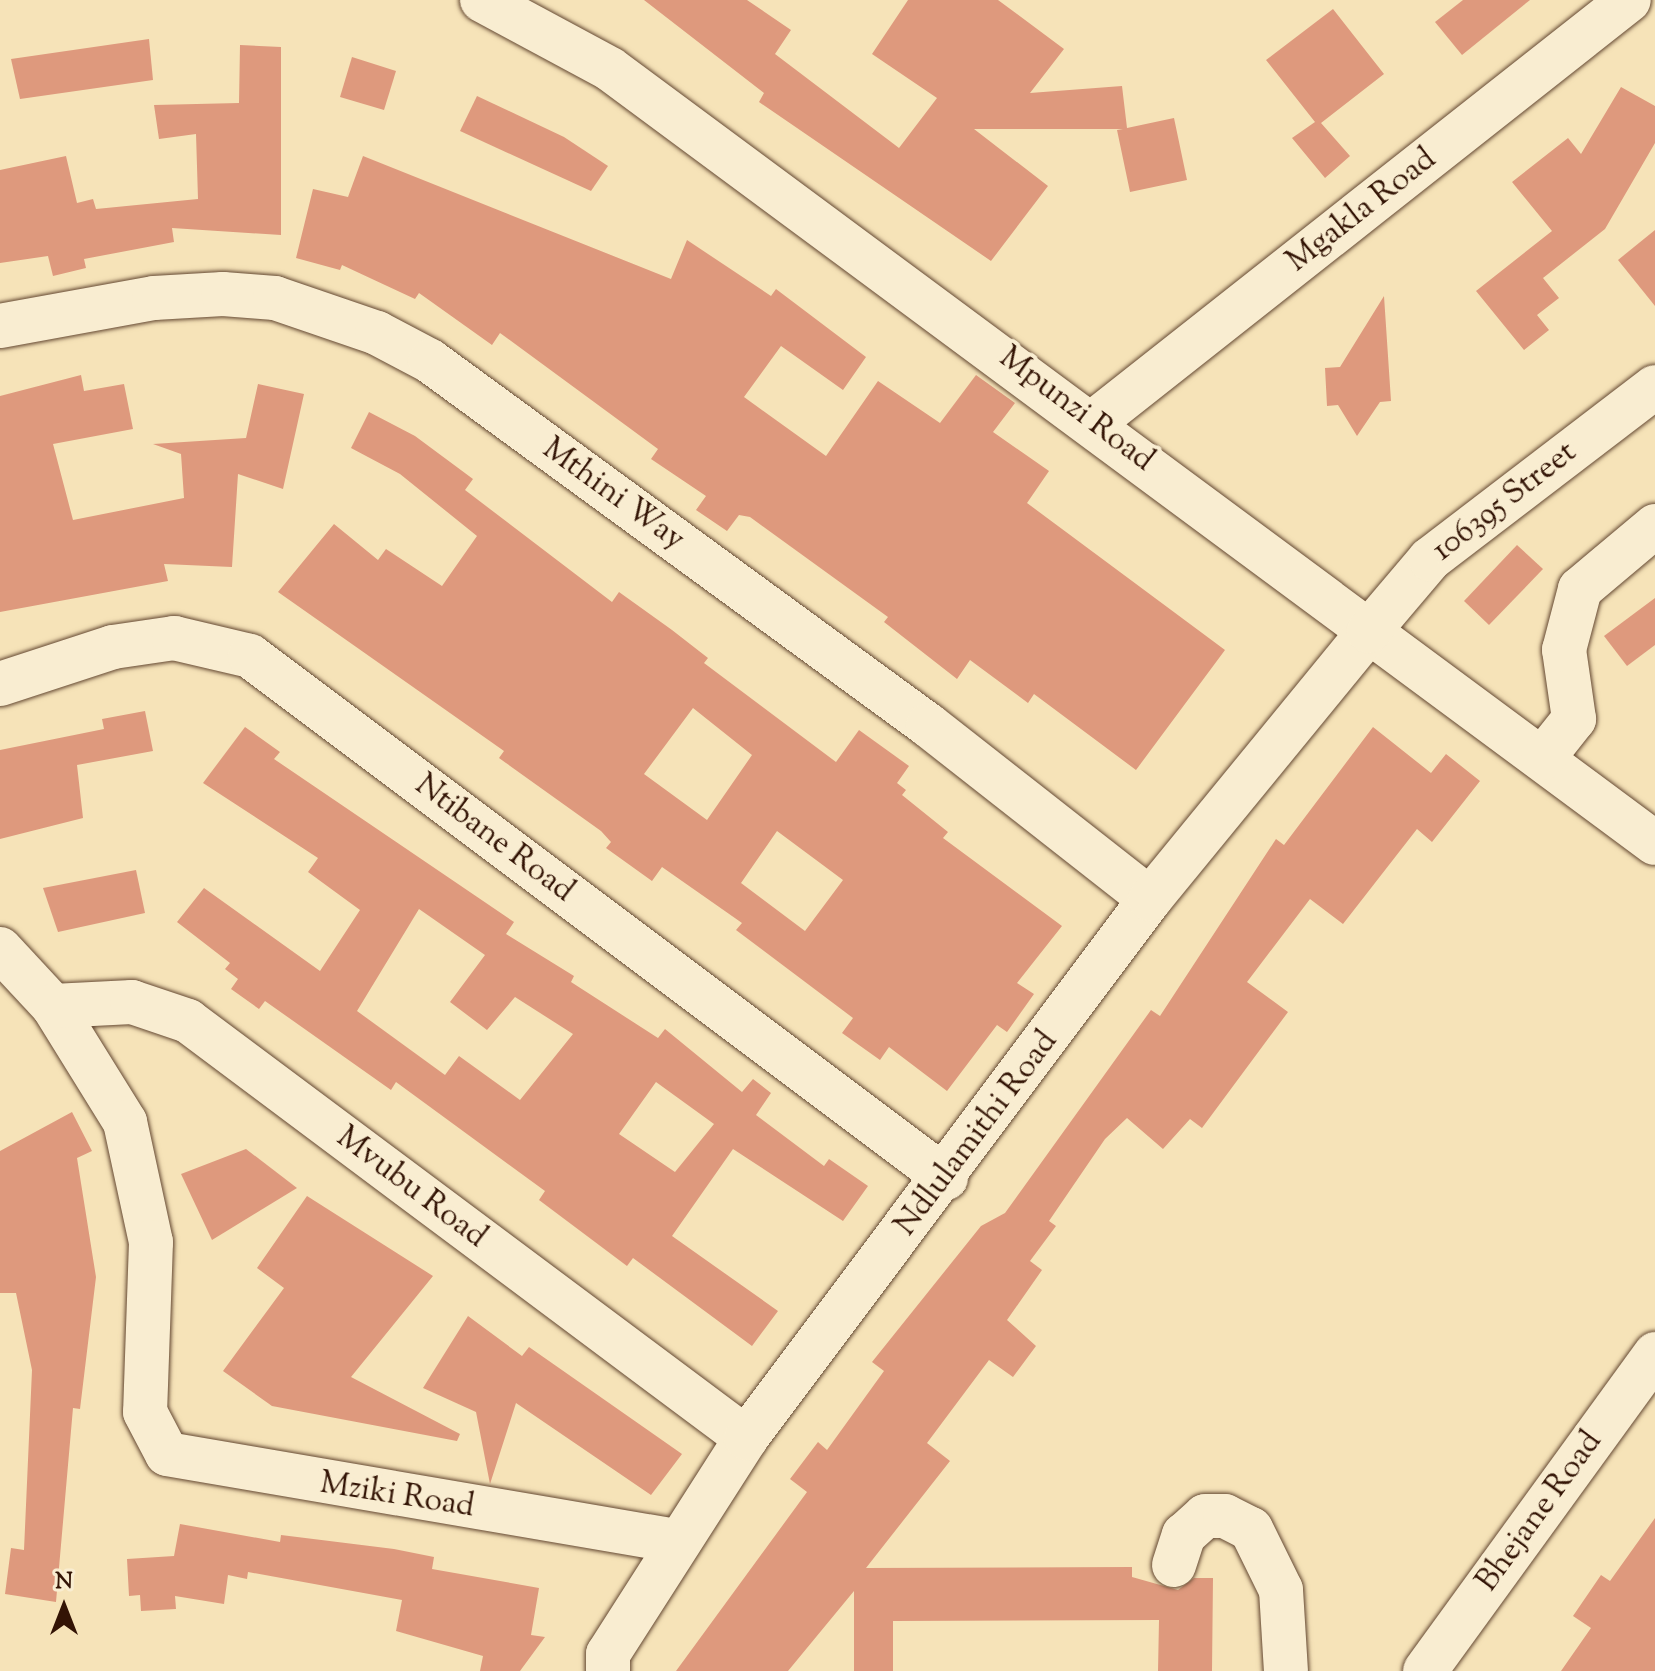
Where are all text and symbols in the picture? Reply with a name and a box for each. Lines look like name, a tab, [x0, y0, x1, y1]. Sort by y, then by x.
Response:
street label: Mgakla Road	[1280, 141, 1444, 281]
street label: Mpunzi Road	[991, 339, 1161, 481]
street label: Mthini Way	[534, 430, 692, 560]
street label: 106395 Street	[1425, 434, 1585, 570]
street label: Ntibane Road	[407, 767, 581, 911]
street label: Ndlulamithi Road	[887, 1024, 1067, 1244]
street label: Mvubu Road	[328, 1119, 494, 1257]
street label: Bhejane Road	[1469, 1424, 1611, 1600]
street label: Mziki Road	[317, 1465, 477, 1527]
north arrow	[24, 1567, 104, 1647]
text: N	[55, 1567, 73, 1599]

